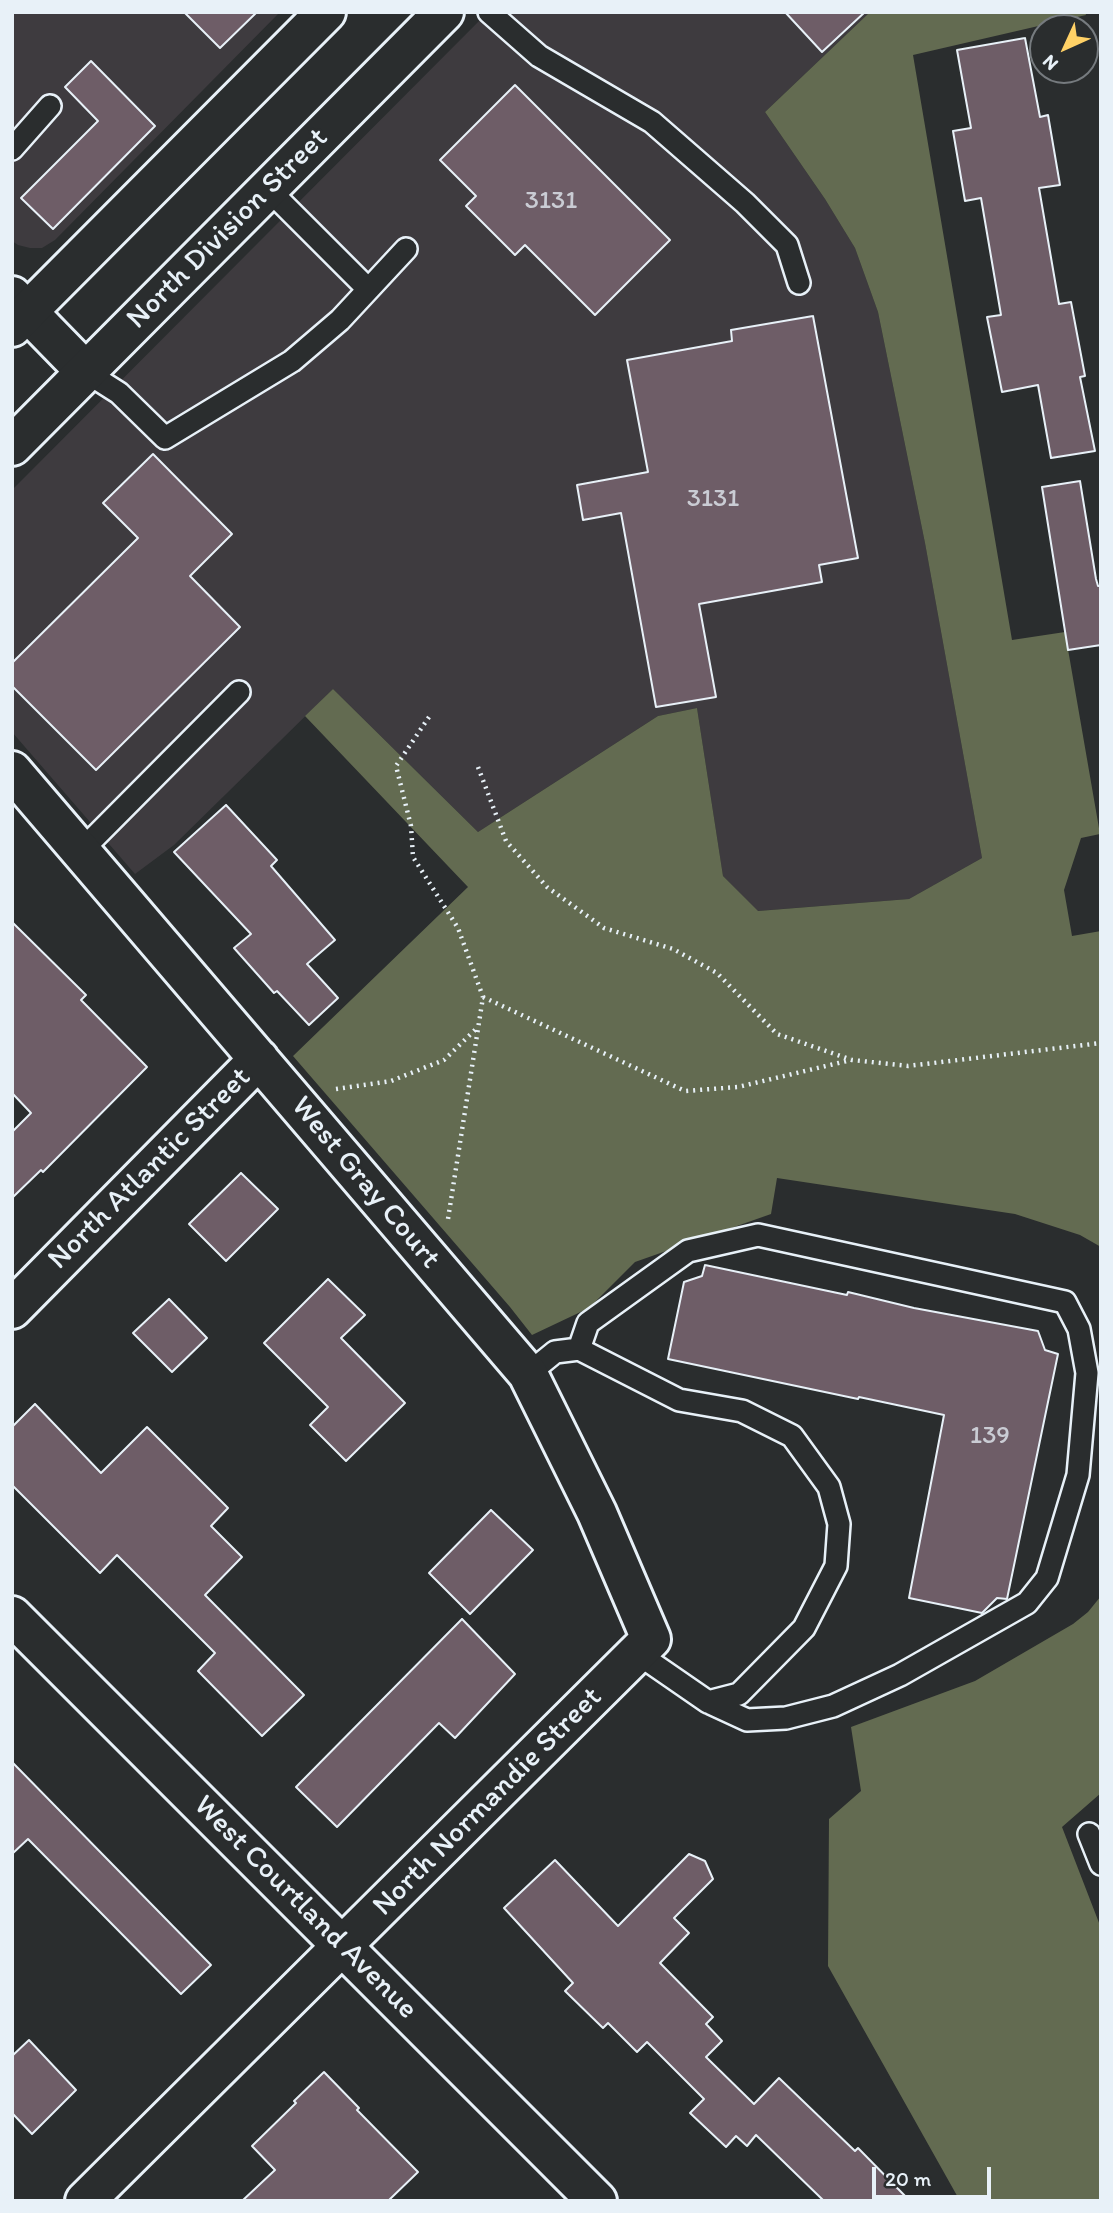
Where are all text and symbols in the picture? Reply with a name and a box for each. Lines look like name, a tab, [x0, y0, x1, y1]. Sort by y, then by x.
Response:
north arrow	[1029, 14, 1099, 84]
text: N	[1038, 50, 1063, 75]
street label: North Division Street	[120, 121, 336, 337]
house number: 3131	[525, 185, 577, 217]
house number: 3131	[687, 483, 739, 515]
street label: North Atlantic Street	[41, 1060, 259, 1278]
street label: West Gray Court	[283, 1090, 447, 1276]
house number: 139	[970, 1420, 1010, 1452]
street label: North Normandie Street	[366, 1680, 610, 1924]
street label: West Courtland Avenue	[185, 1788, 425, 2028]
scale bar	[875, 2154, 994, 2198]
text: 20 m	[885, 2166, 931, 2191]

